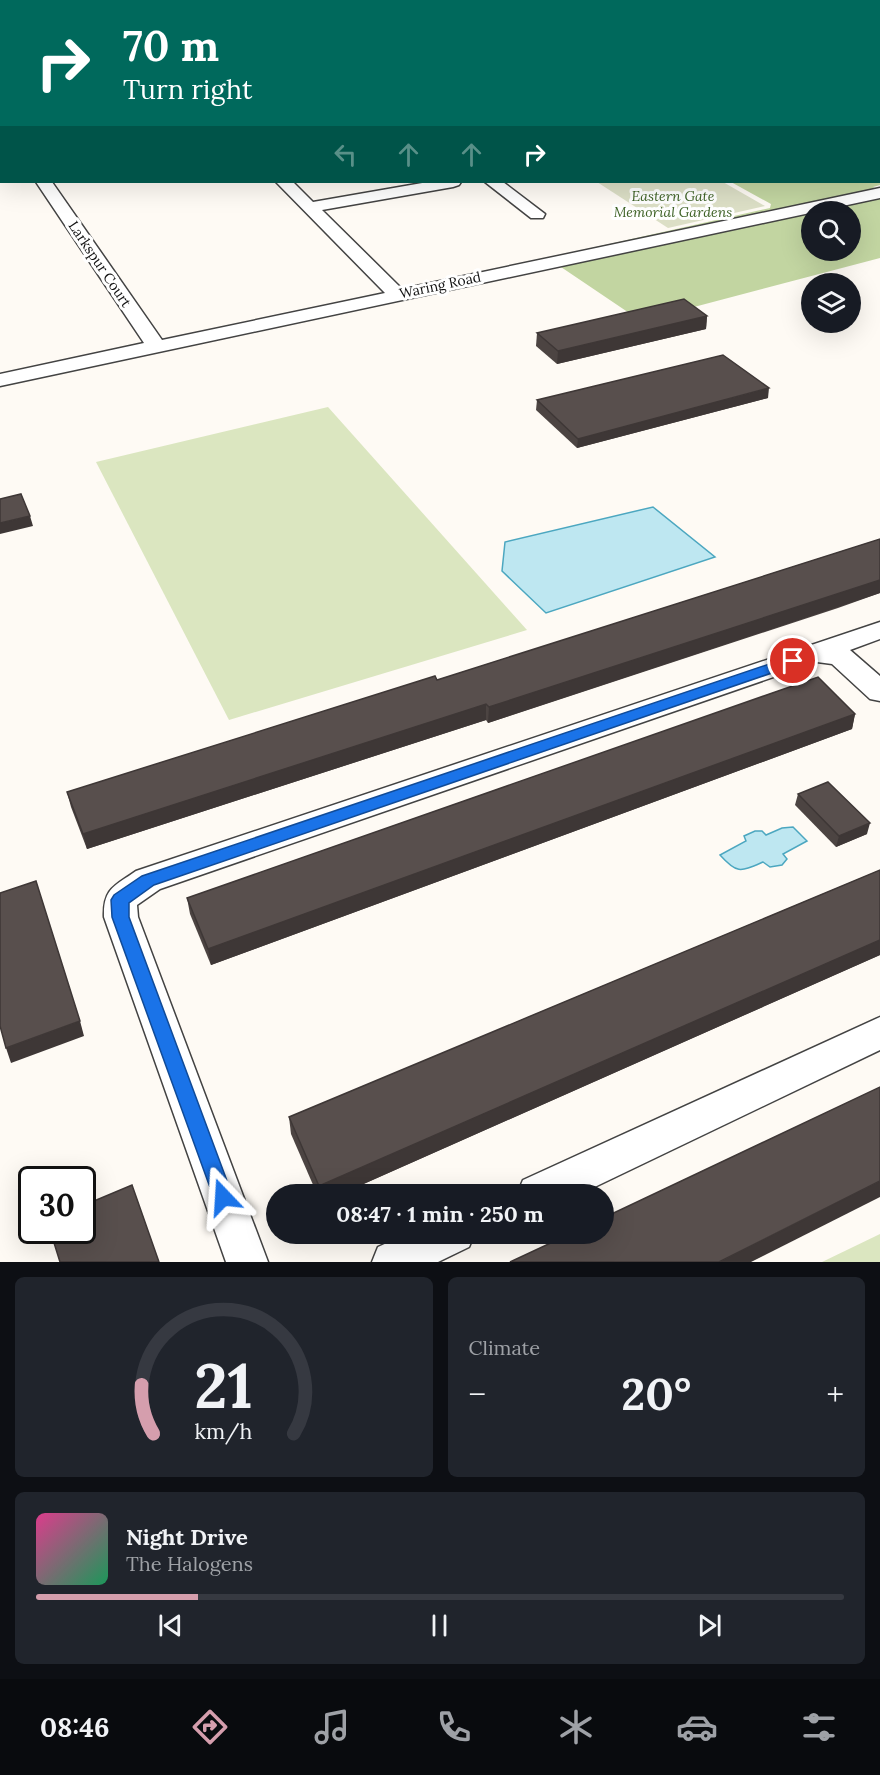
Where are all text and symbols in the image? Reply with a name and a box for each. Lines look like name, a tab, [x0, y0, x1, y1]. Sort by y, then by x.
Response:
text: 70 m	[123, 19, 219, 73]
icon: right	[24, 24, 102, 102]
text: Turn right	[123, 72, 252, 106]
icon: left	[329, 138, 362, 171]
icon: ahead	[392, 138, 425, 171]
icon: ahead	[455, 138, 488, 171]
icon: right	[518, 138, 551, 171]
park label: Eastern Gate Memorial Gardens	[614, 187, 732, 221]
map controls	[801, 201, 861, 333]
button: search	[801, 201, 861, 261]
street label: Larkspur Court	[65, 218, 136, 311]
street label: Waring Road	[398, 268, 482, 302]
button: layers	[801, 273, 861, 333]
pin	[767, 635, 818, 686]
icon: arrive	[776, 644, 809, 677]
position arrow	[191, 1165, 255, 1229]
speed limit sign: 30	[18, 1166, 96, 1244]
text: 08:47 · 1 min · 250 m	[336, 1200, 544, 1228]
text: Climate	[469, 1335, 540, 1360]
text: 21	[194, 1345, 253, 1425]
text: 20°	[621, 1365, 691, 1422]
text: −	[469, 1373, 486, 1415]
text: +	[826, 1373, 844, 1415]
text: km/h	[195, 1417, 253, 1445]
text: Night Drive	[126, 1523, 248, 1551]
text: The Halogens	[126, 1551, 253, 1576]
icon: previous	[154, 1609, 187, 1642]
icon: pause	[423, 1609, 456, 1642]
icon: next	[693, 1609, 726, 1642]
icon: directions	[189, 1706, 231, 1748]
icon: music	[311, 1706, 353, 1748]
icon: phone	[433, 1706, 475, 1748]
icon: climate	[555, 1706, 597, 1748]
icon: car	[676, 1706, 718, 1748]
icon: filters	[798, 1706, 840, 1748]
text: 08:46	[40, 1710, 110, 1744]

